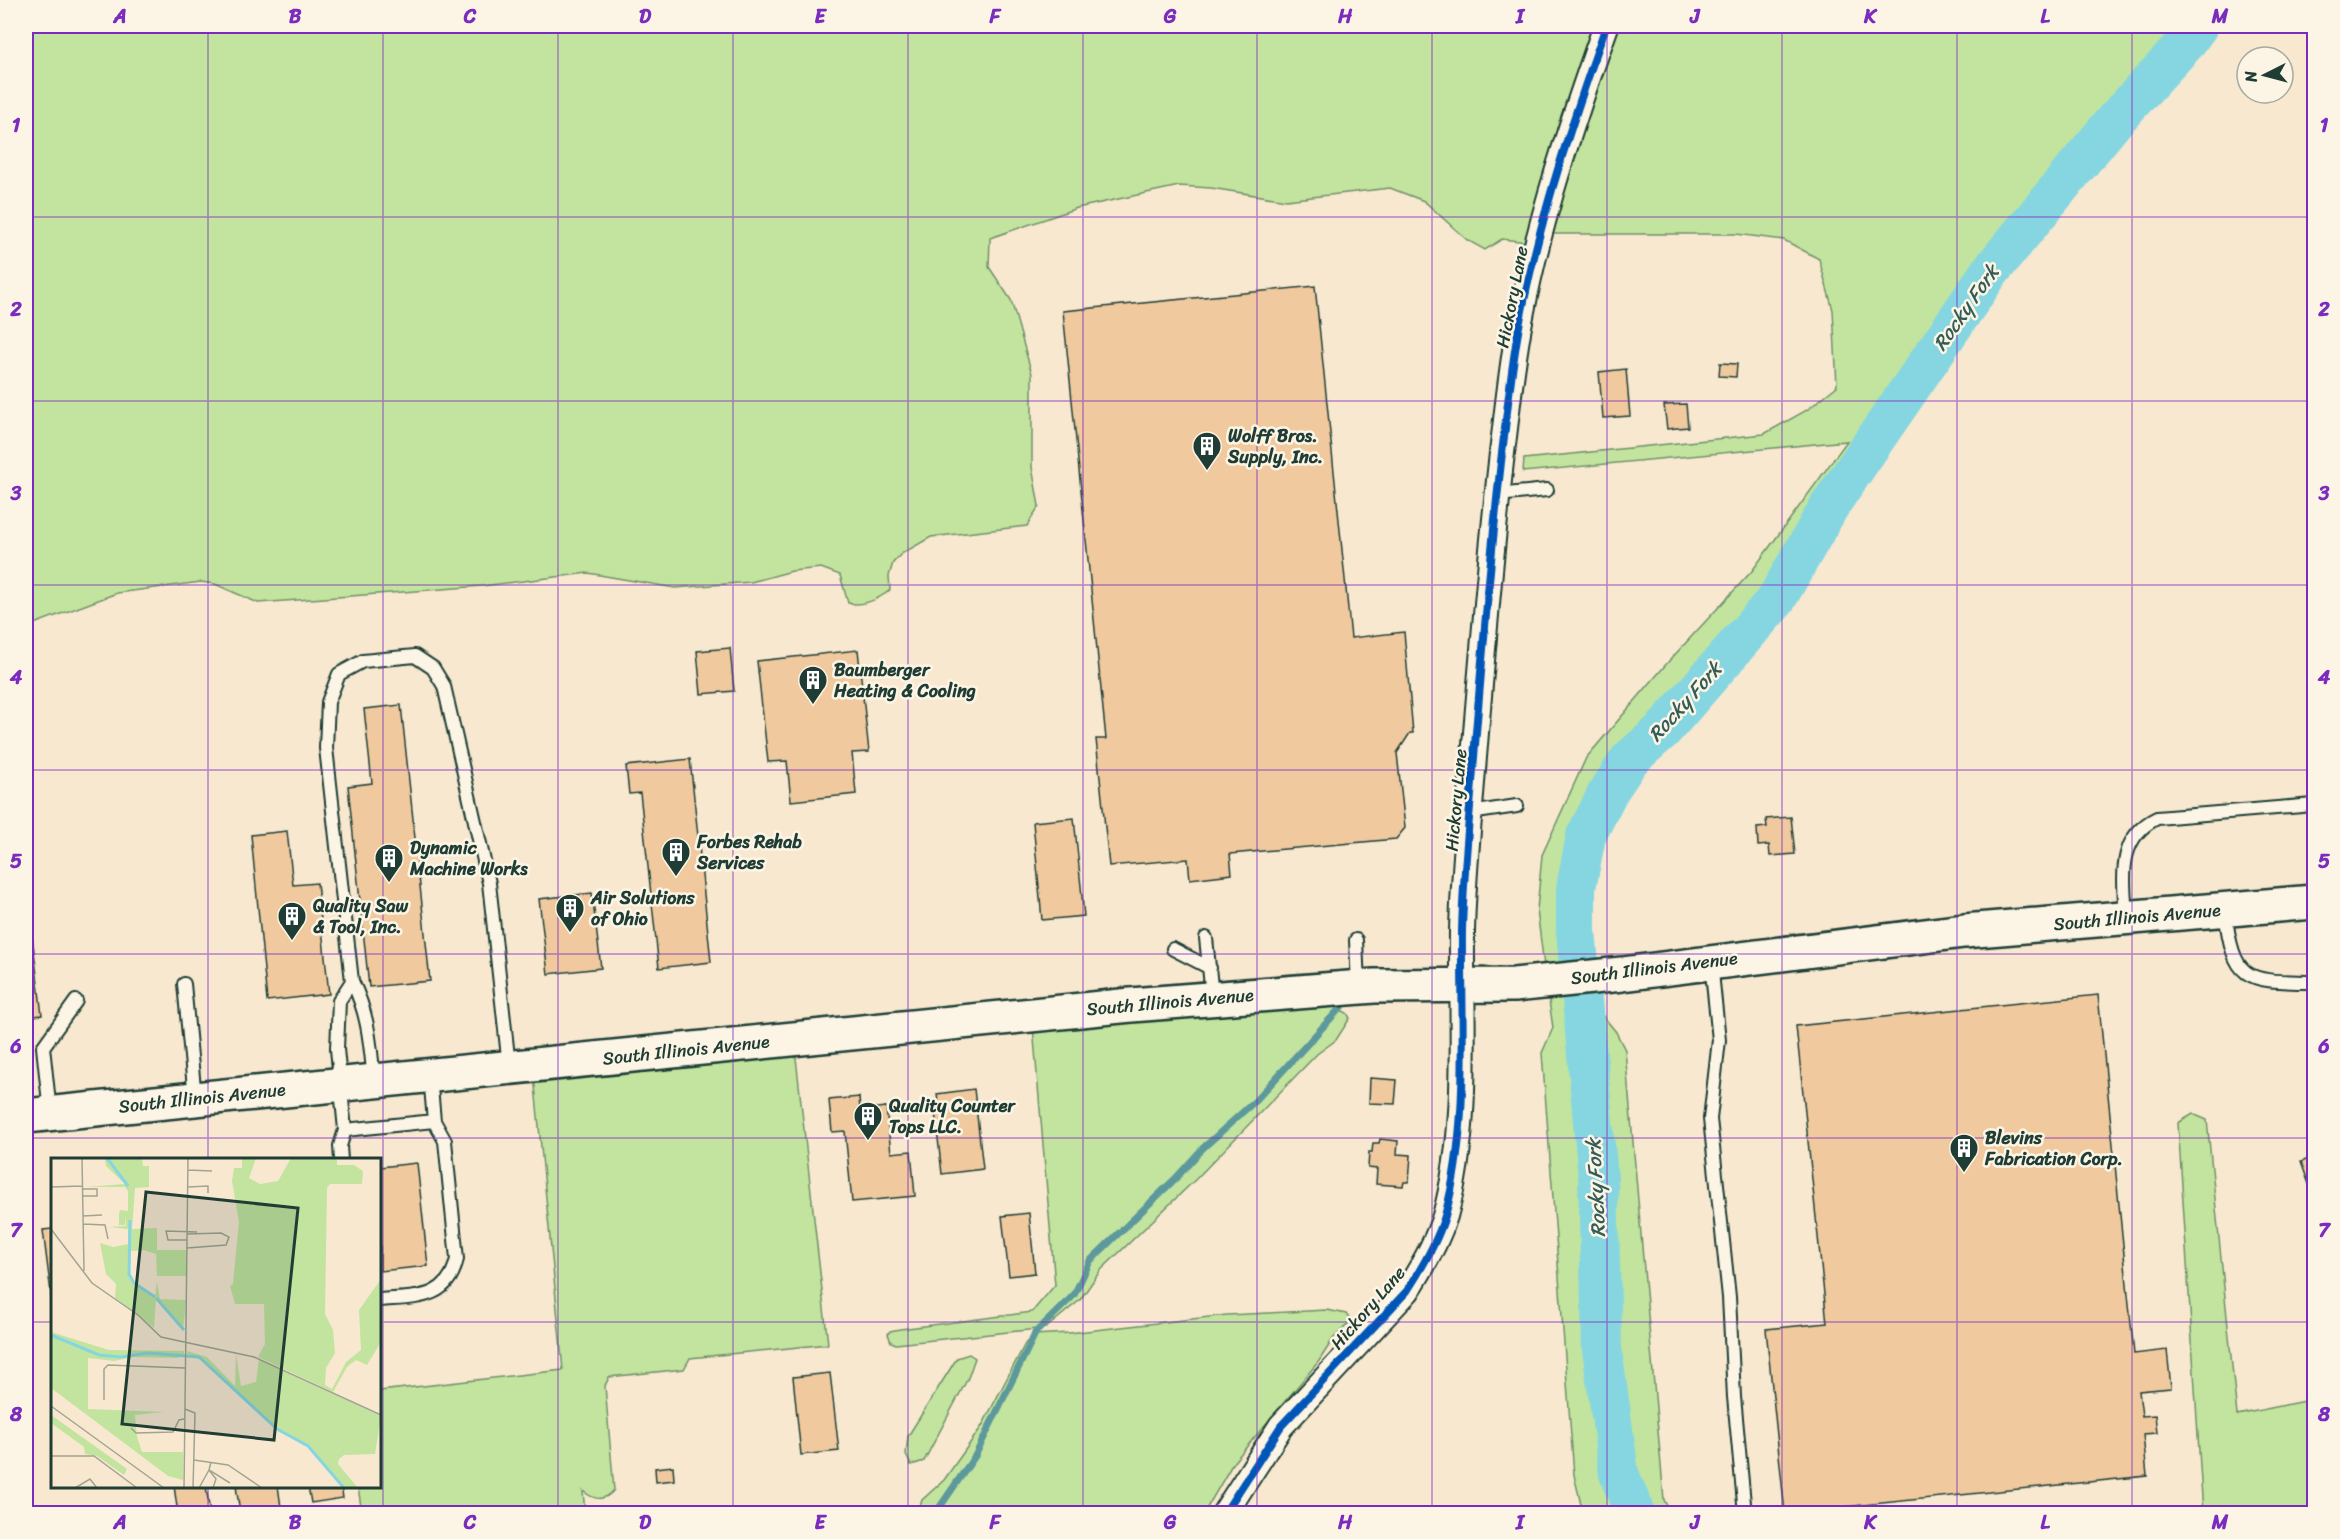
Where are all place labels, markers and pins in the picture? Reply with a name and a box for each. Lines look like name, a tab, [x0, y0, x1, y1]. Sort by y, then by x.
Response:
place label: Wolff Bros. Supply, Inc.	[1227, 420, 1323, 473]
building icon: Wolff Bros. Supply, Inc.	[1191, 430, 1223, 472]
place label: Baumberger Heating & Cooling	[833, 654, 976, 707]
building icon: Baumberger Heating & Cooling	[797, 664, 829, 706]
place label: Forbes Rehab Services	[696, 826, 802, 879]
place label: Dynamic Machine Works	[409, 832, 528, 885]
building icon: Forbes Rehab Services	[660, 836, 692, 878]
building icon: Dynamic Machine Works	[373, 842, 405, 884]
place label: Air Solutions of Ohio	[590, 882, 695, 935]
place label: Quality Saw & Tool, Inc.	[313, 890, 409, 943]
building icon: Air Solutions of Ohio	[554, 892, 586, 934]
building icon: Quality Saw & Tool, Inc.	[276, 900, 308, 942]
place label: Quality Counter Tops LLC.	[889, 1090, 1016, 1143]
building icon: Quality Counter Tops LLC.	[852, 1100, 884, 1142]
place label: Blevins Fabrication Corp.	[1984, 1122, 2123, 1175]
building icon: Blevins Fabrication Corp.	[1948, 1132, 1980, 1174]

